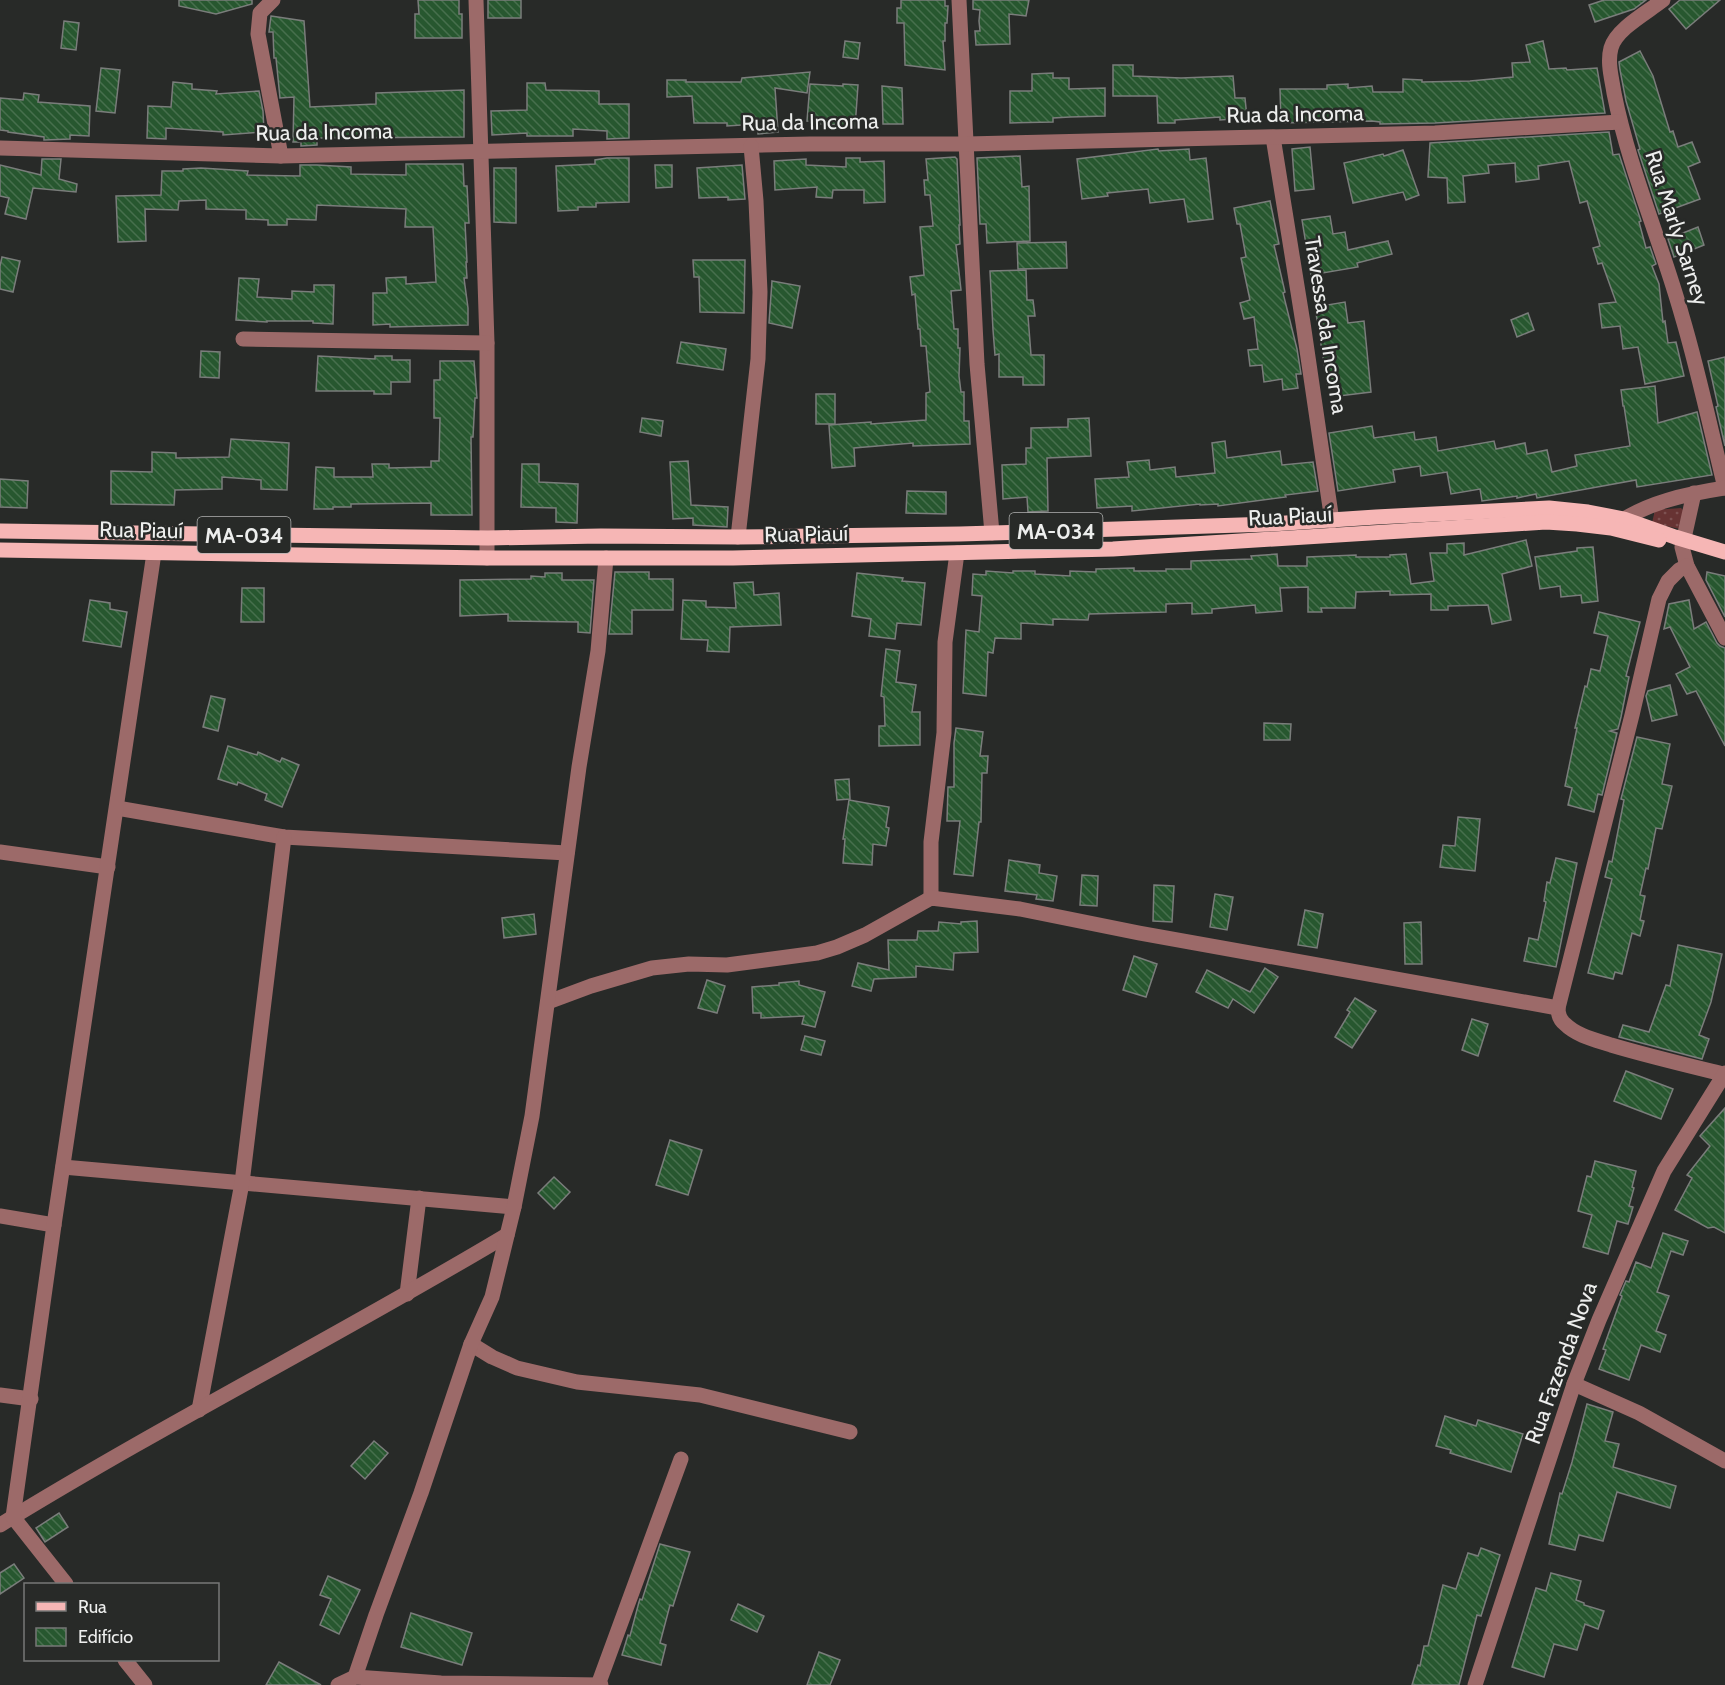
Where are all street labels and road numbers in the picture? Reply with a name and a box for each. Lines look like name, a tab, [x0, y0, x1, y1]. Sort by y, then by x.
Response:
street label: Rua da Incoma	[1226, 99, 1364, 129]
street label: Rua da Incoma	[741, 107, 879, 137]
street label: Rua da Incoma	[255, 117, 393, 147]
street label: Rua Marly Sarney	[1639, 147, 1715, 309]
street label: Travessa da Incoma	[1299, 234, 1353, 416]
street label: Rua Piauí	[1247, 500, 1333, 532]
road number: MA-034	[1010, 513, 1102, 549]
street label: Rua Piauí	[99, 516, 184, 544]
road number: MA-034	[198, 517, 290, 553]
street label: Rua Piauí	[764, 520, 849, 548]
street label: Rua Fazenda Nova	[1519, 1278, 1603, 1448]

